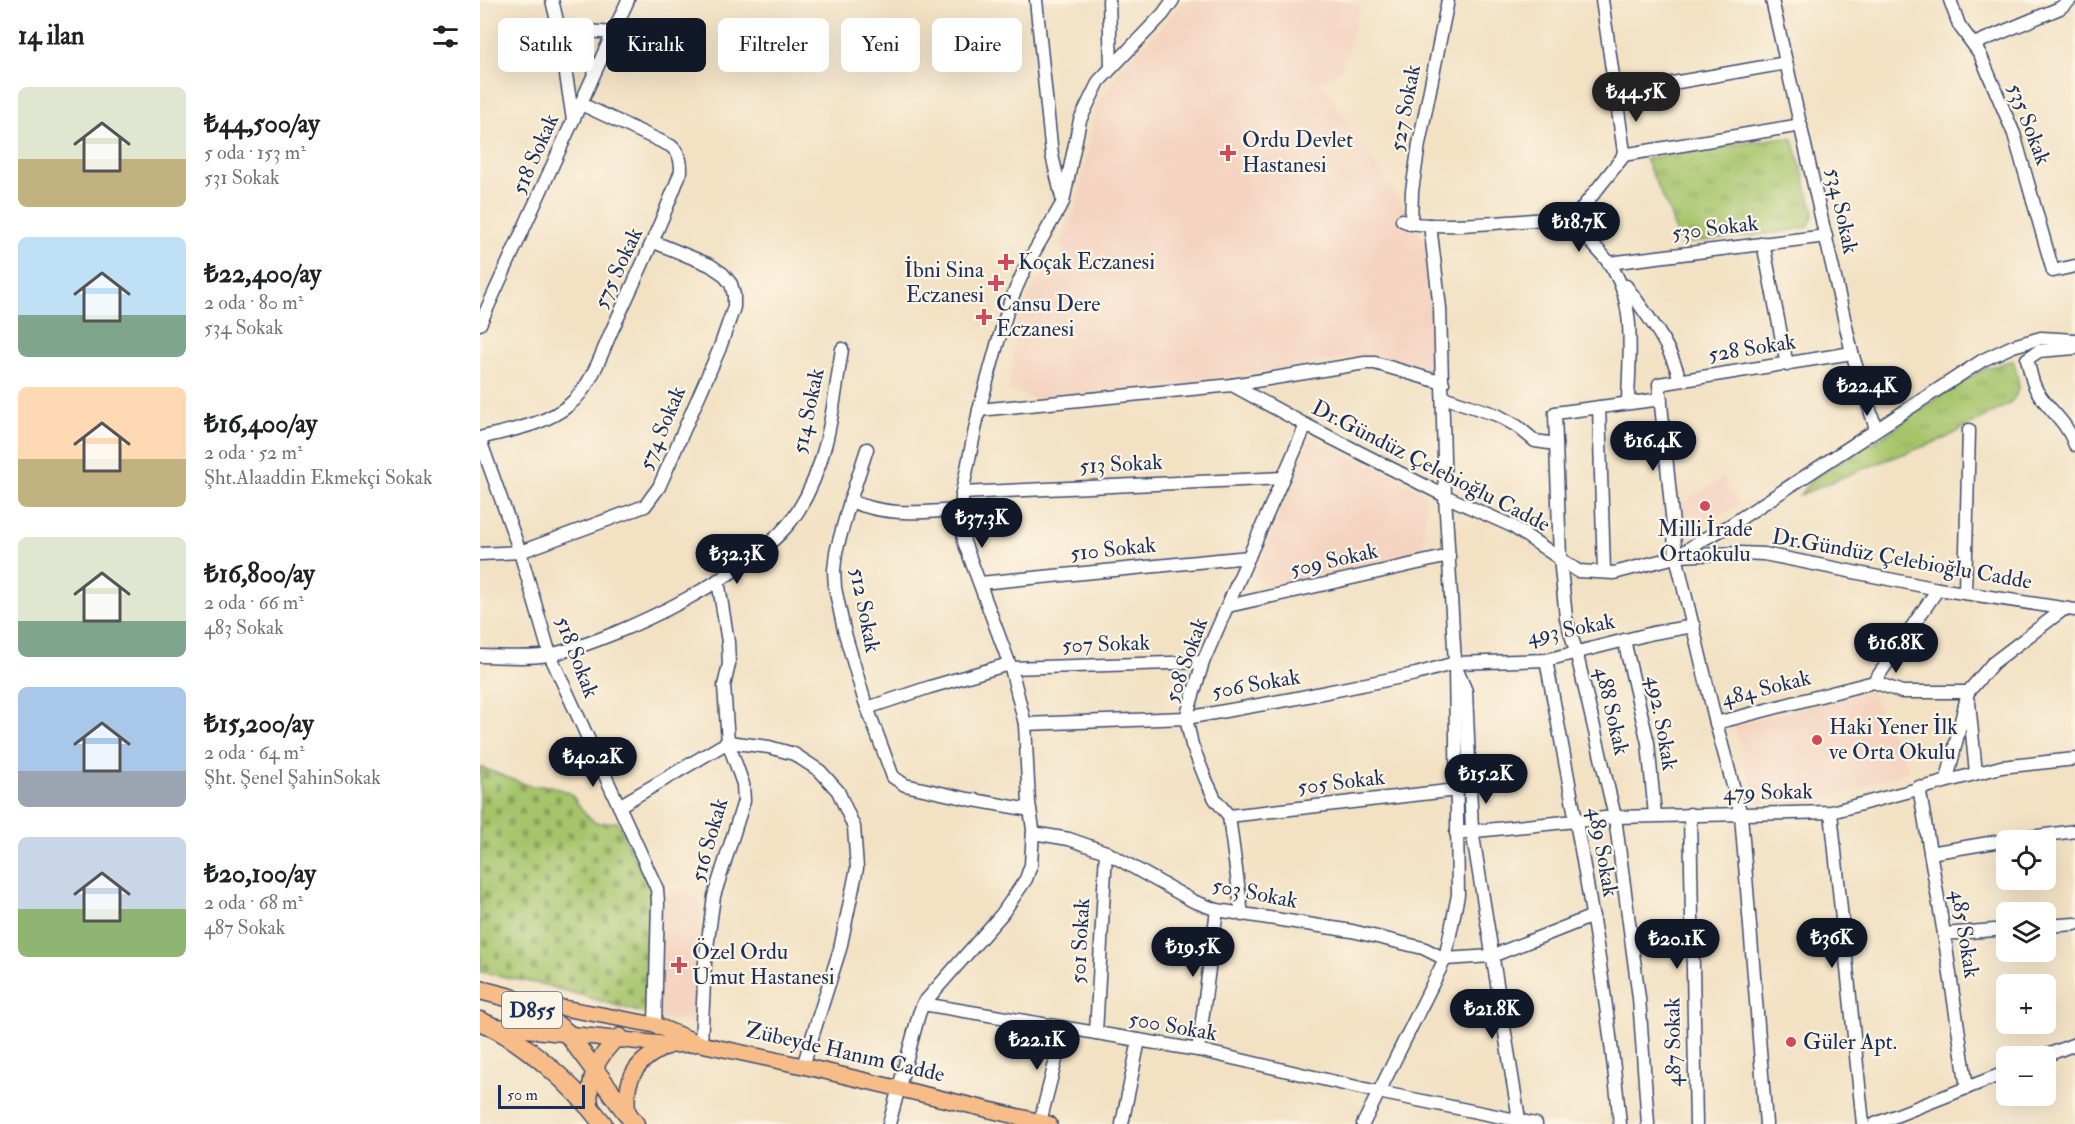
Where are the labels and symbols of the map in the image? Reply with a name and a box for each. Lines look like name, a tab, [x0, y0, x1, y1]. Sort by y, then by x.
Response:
street label: 527 Sokak	[1383, 62, 1427, 154]
pin: ₺44.5K	[1587, 72, 1685, 123]
street label: 535 Sokak	[2001, 79, 2057, 169]
street label: 518 Sokak	[505, 109, 565, 199]
place label: Ordu Devlet Hastanesi	[1242, 126, 1353, 179]
marker: Ordu Devlet Hastanesi	[1219, 144, 1237, 162]
street label: 534 Sokak	[1819, 165, 1865, 257]
pin: ₺18.7K	[1530, 202, 1628, 253]
street label: 530 Sokak	[1670, 209, 1760, 247]
street label: 575 Sokak	[587, 222, 649, 313]
place label: Koçak Eczanesi	[1018, 248, 1155, 276]
marker: Koçak Eczanesi	[999, 255, 1013, 269]
place label: İbni Sina Eczanesi	[904, 256, 985, 309]
marker: İbni Sina Eczanesi	[989, 276, 1003, 290]
place label: Cansu Dere Eczanesi	[996, 290, 1100, 343]
marker: Cansu Dere Eczanesi	[977, 310, 991, 324]
street label: 528 Sokak	[1706, 327, 1798, 369]
street label: 514 Sokak	[785, 365, 831, 456]
pin: ₺22.4K	[1818, 366, 1916, 417]
street label: 574 Sokak	[632, 381, 692, 474]
street label: Dr.Gündüz Çelebioğlu Cadde	[1307, 394, 1555, 538]
pin: ₺16.4K	[1604, 421, 1702, 472]
street label: 513 Sokak	[1079, 448, 1164, 480]
pin: ₺37.3K	[933, 498, 1031, 549]
marker: Milli İrade Ortaokulu	[1698, 499, 1712, 513]
place label: Milli İrade Ortaokulu	[1657, 515, 1753, 568]
street label: Dr.Gündüz Çelebioğlu Cadde	[1770, 522, 2034, 596]
street label: 510 Sokak	[1069, 531, 1158, 567]
pin: ₺32.3K	[688, 534, 786, 585]
street label: 509 Sokak	[1287, 536, 1381, 584]
street label: 512 Sokak	[843, 565, 887, 655]
street label: 493 Sokak	[1525, 607, 1618, 651]
street label: 518 Sokak	[549, 612, 605, 702]
street label: 508 Sokak	[1158, 613, 1214, 706]
pin: ₺16.8K	[1847, 623, 1945, 674]
street label: 507 Sokak	[1061, 628, 1151, 660]
street label: 506 Sokak	[1210, 662, 1303, 706]
street label: 484 Sokak	[1718, 663, 1814, 713]
street label: 488 Sokak	[1588, 664, 1636, 758]
street label: 492. Sokak	[1640, 673, 1684, 773]
place label: Haki Yener İlk ve Orta Okulu	[1828, 713, 1958, 766]
marker: Haki Yener İlk ve Orta Okulu	[1810, 733, 1824, 747]
pin: ₺40.2K	[544, 737, 642, 788]
pin: ₺15.2K	[1437, 754, 1535, 805]
street label: 505 Sokak	[1296, 763, 1387, 801]
street label: 479 Sokak	[1723, 777, 1814, 807]
street label: 516 Sokak	[684, 794, 734, 885]
street label: 489 Sokak	[1581, 805, 1625, 900]
street label: 503 Sokak	[1210, 871, 1301, 915]
street label: 485 Sokak	[1944, 888, 1986, 981]
street label: 501 Sokak	[1064, 897, 1096, 985]
pin: ₺36K	[1796, 918, 1868, 969]
pin: ₺20.1K	[1628, 919, 1726, 970]
pin: ₺19.5K	[1144, 927, 1242, 978]
place label: Özel Ordu Umut Hastanesi	[692, 938, 835, 991]
marker: Özel Ordu Umut Hastanesi	[670, 956, 688, 974]
pin: ₺21.8K	[1443, 989, 1541, 1040]
road number: D855	[502, 992, 562, 1028]
street label: 487 Sokak	[1658, 997, 1688, 1087]
street label: 500 Sokak	[1127, 1004, 1220, 1048]
street label: Zübeyde Hanım Cadde	[743, 1015, 947, 1089]
pin: ₺22.1K	[988, 1020, 1086, 1071]
place label: Güler Apt.	[1803, 1028, 1897, 1057]
marker: Güler Apt.	[1784, 1035, 1798, 1049]
scale bar	[498, 1082, 585, 1110]

